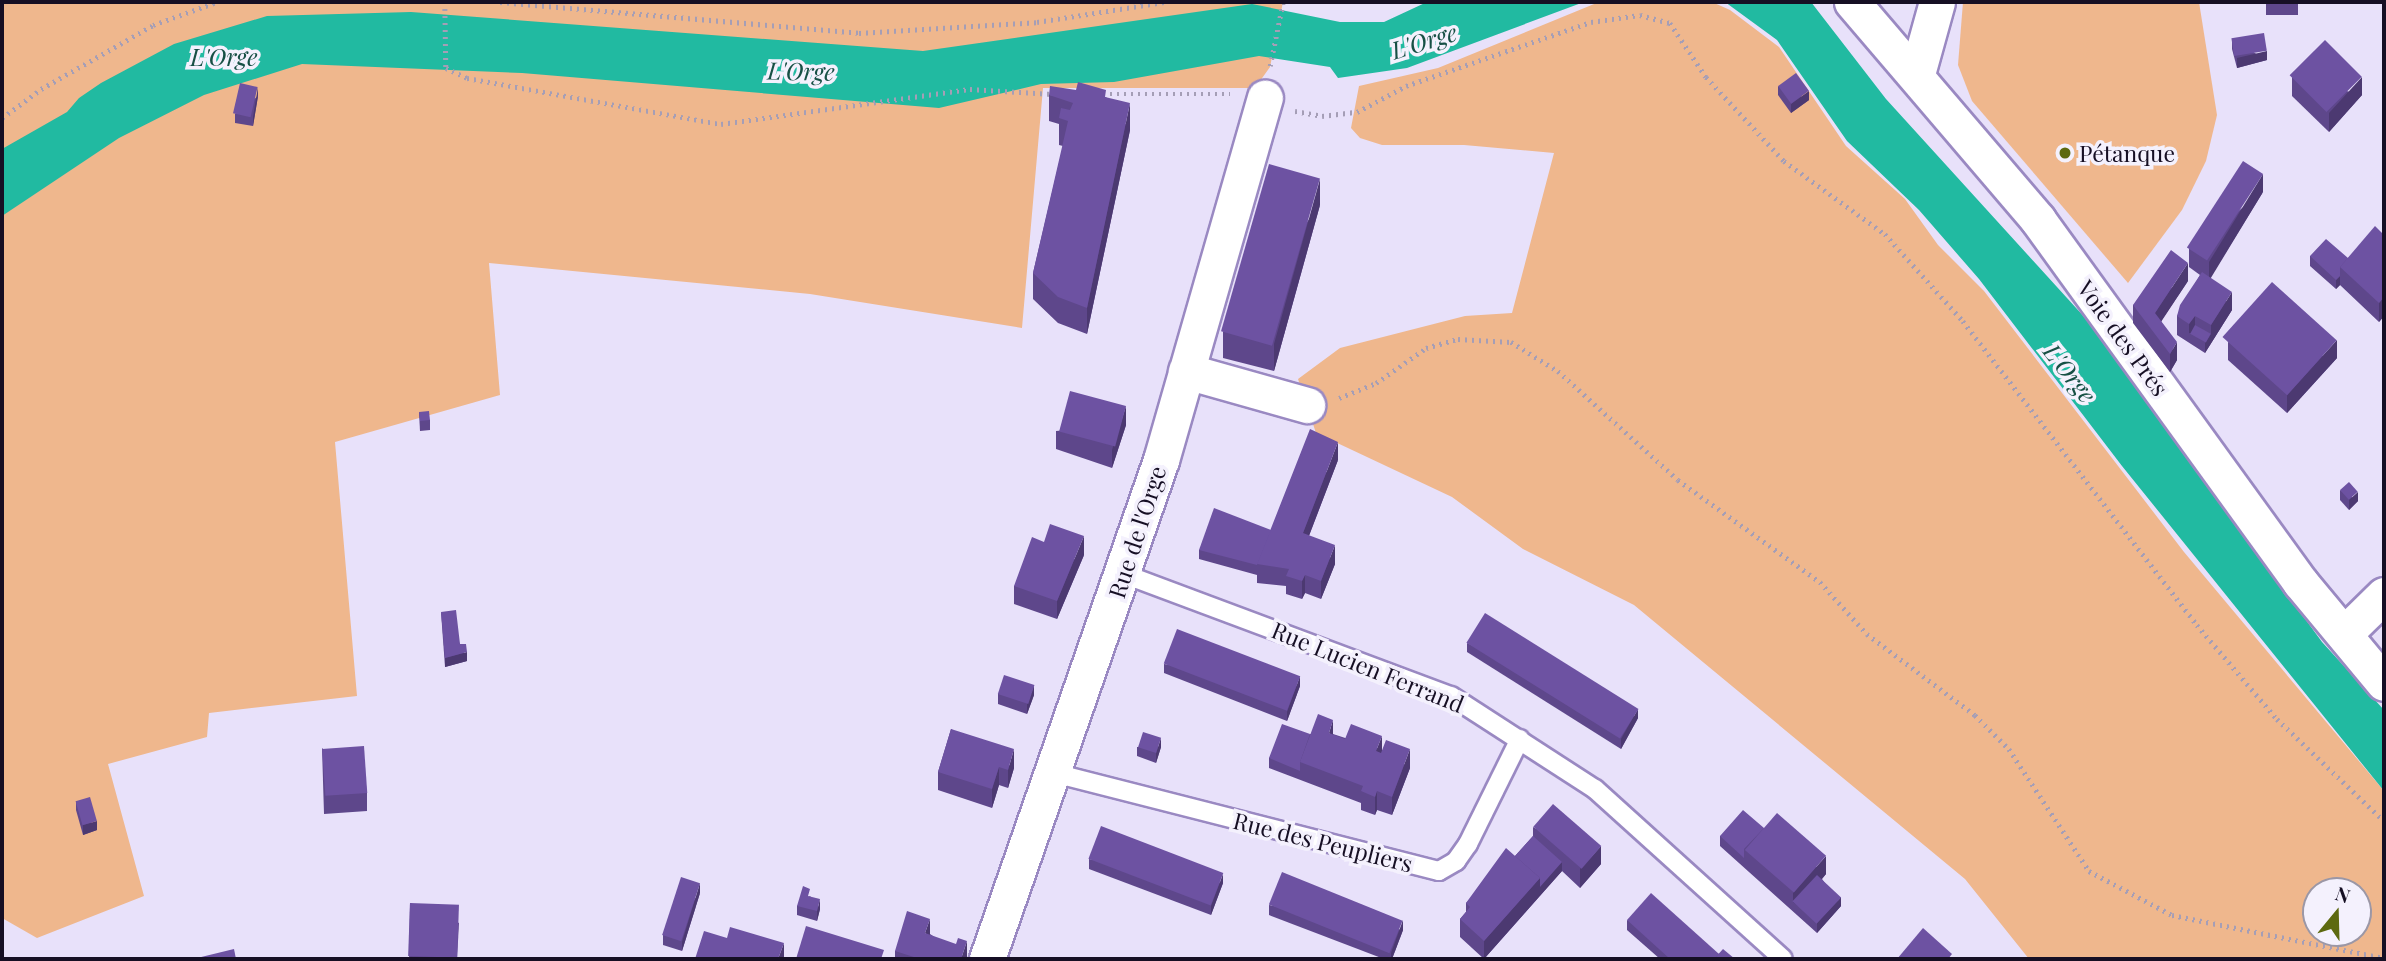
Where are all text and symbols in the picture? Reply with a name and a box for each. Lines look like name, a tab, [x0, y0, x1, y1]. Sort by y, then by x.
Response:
water label: L'Orge	[1388, 17, 1460, 65]
water label: L'Orge	[190, 43, 258, 71]
water label: L'Orge	[767, 56, 835, 86]
place label: Pétanque	[2079, 139, 2175, 167]
marker: Pétanque	[2057, 145, 2073, 161]
street label: Voie des Prés	[2072, 275, 2174, 401]
water label: L'Orge	[2038, 338, 2102, 408]
street label: Rue de l'Orge	[1103, 462, 1171, 602]
street label: Rue Lucien Ferrand	[1268, 616, 1468, 718]
street label: Rue des Peupliers	[1231, 806, 1415, 878]
north arrow	[2302, 877, 2372, 947]
text: N	[2332, 880, 2354, 909]

